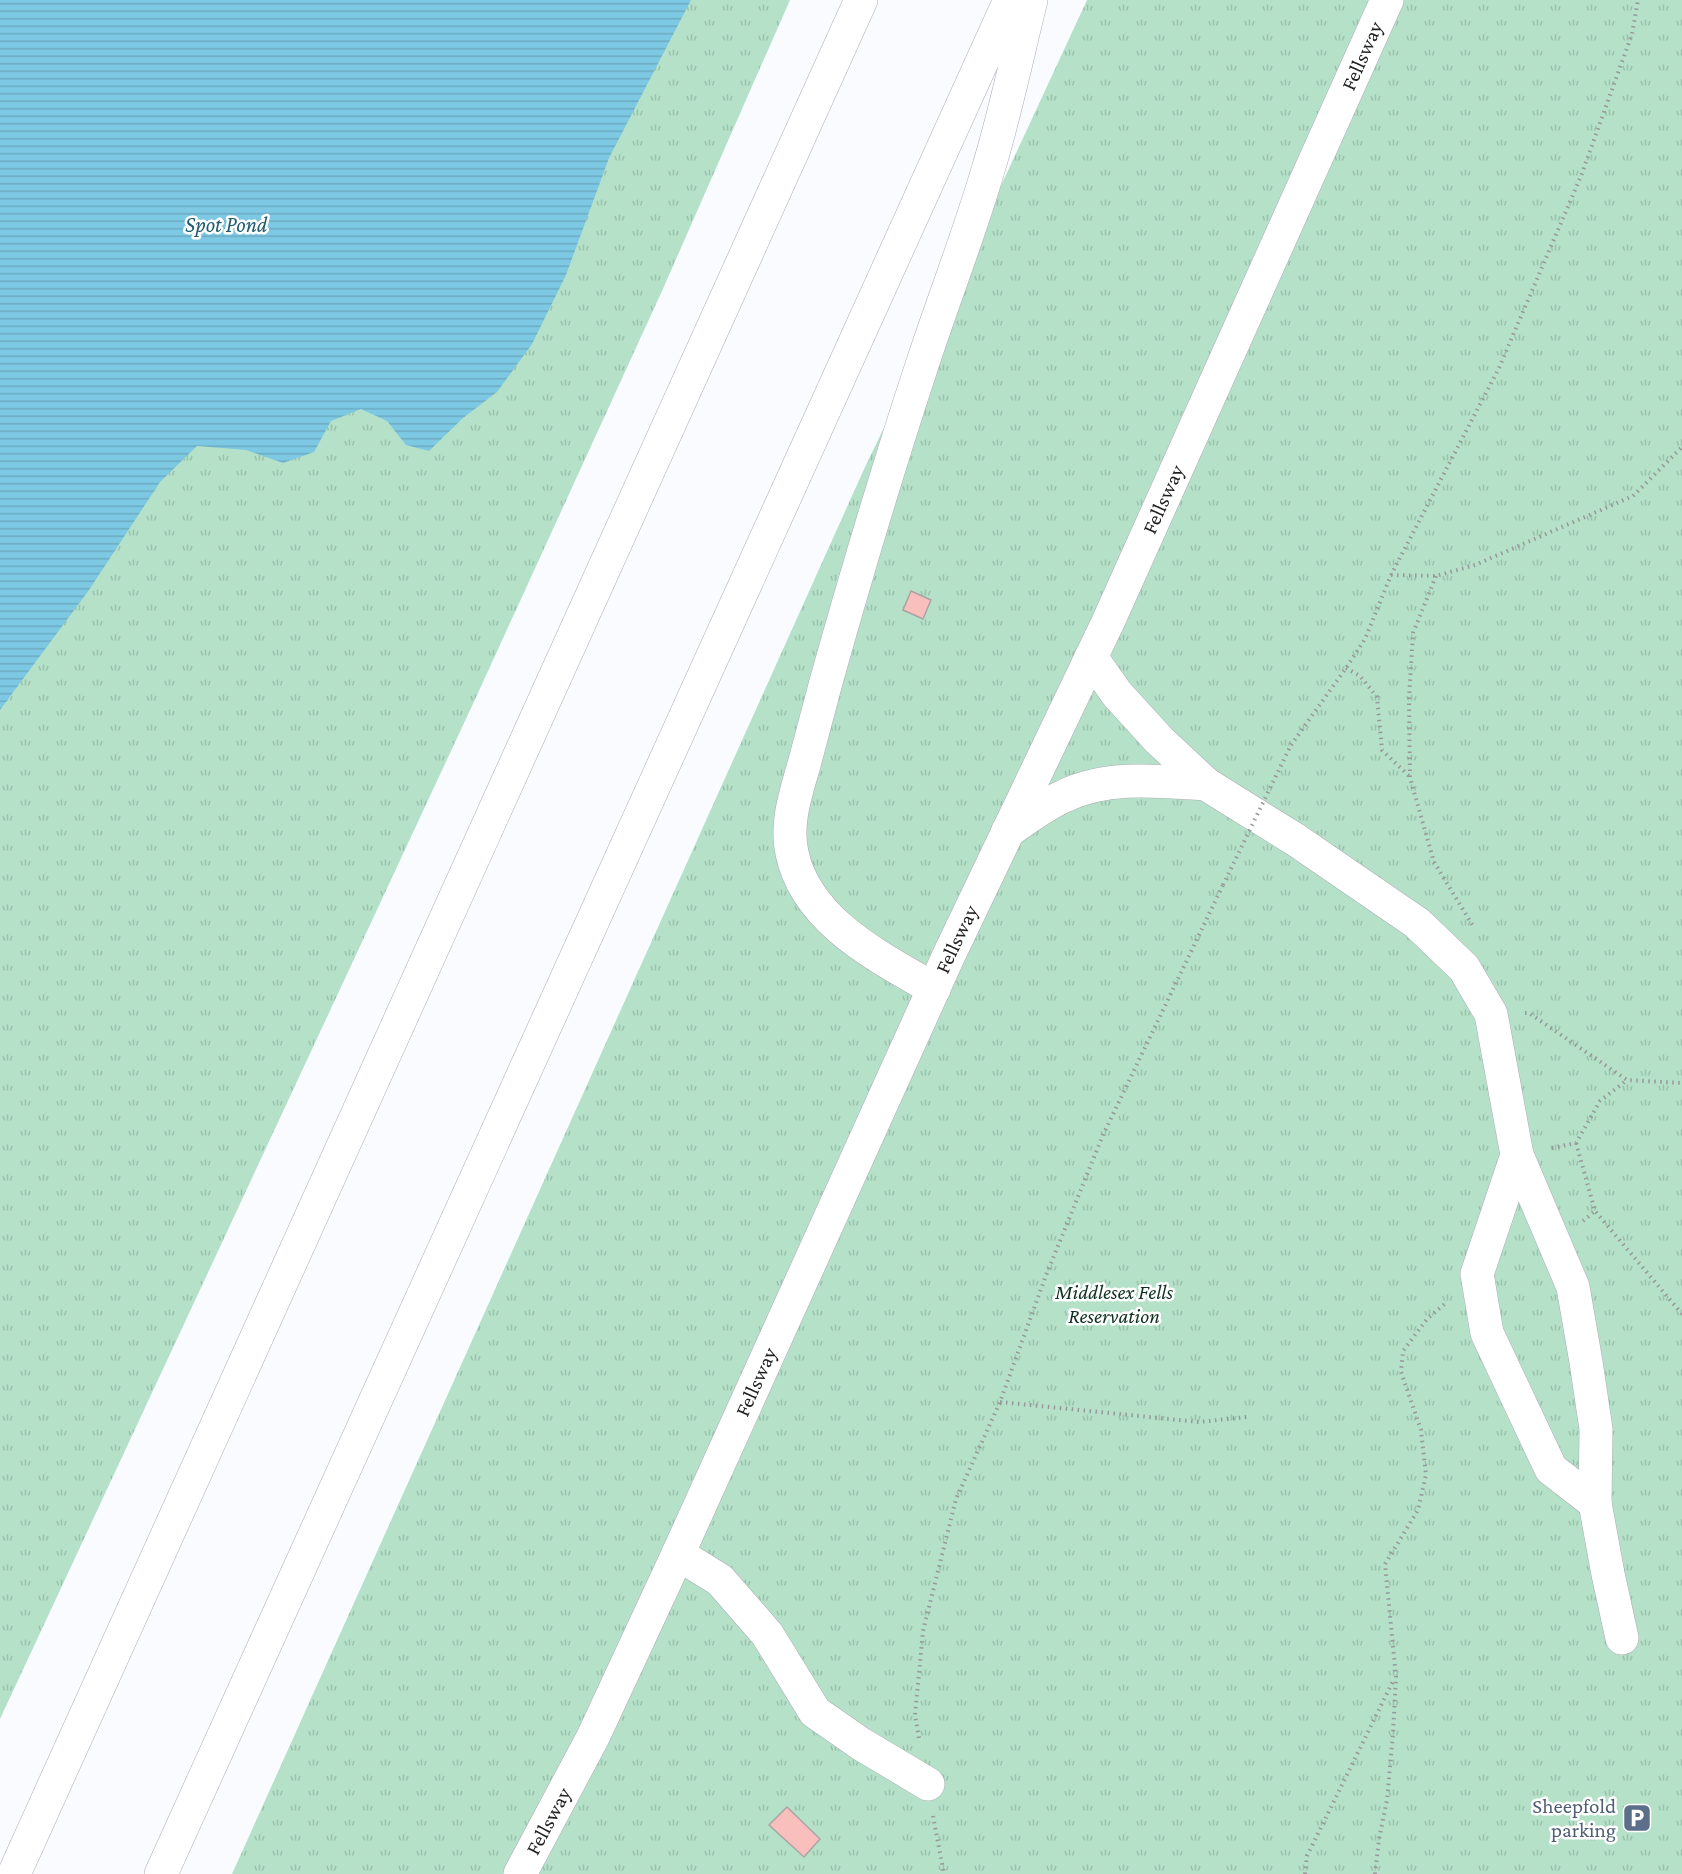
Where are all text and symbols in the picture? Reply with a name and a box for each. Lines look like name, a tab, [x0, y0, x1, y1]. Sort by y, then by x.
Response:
street label: Fellsway	[1336, 17, 1388, 94]
water label: Spot Pond	[185, 212, 268, 237]
street label: Fellsway	[1137, 461, 1189, 537]
street label: Fellsway	[930, 901, 983, 977]
park label: Middlesex Fells Reservation	[1054, 1280, 1173, 1328]
street label: Fellsway	[730, 1343, 782, 1420]
street label: Fellsway	[520, 1783, 576, 1859]
place label: Sheepfold parking	[1532, 1794, 1616, 1842]
parking icon: Sheepfold parking	[1621, 1802, 1653, 1834]

